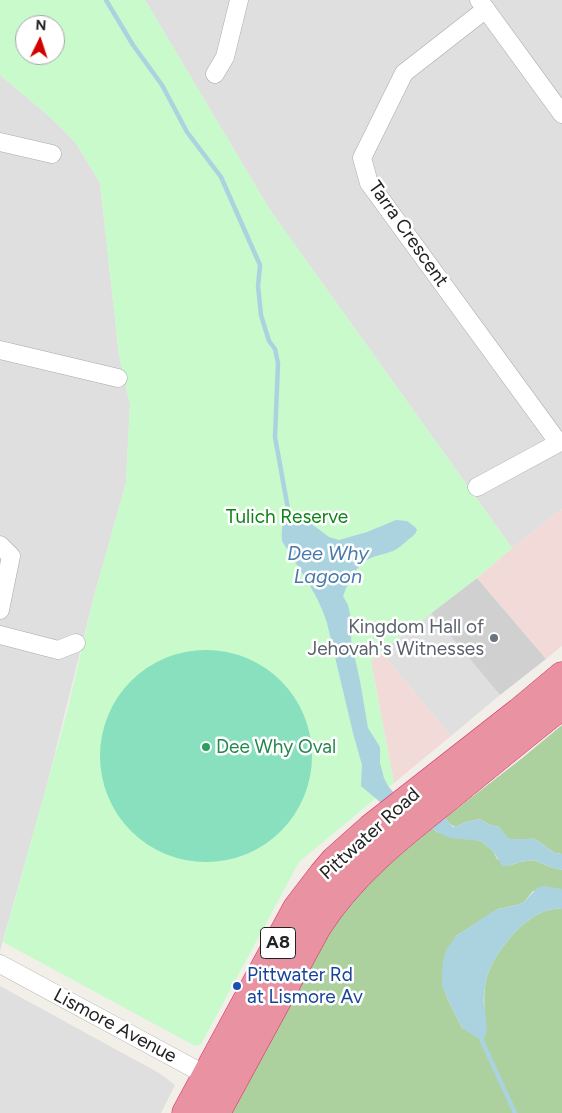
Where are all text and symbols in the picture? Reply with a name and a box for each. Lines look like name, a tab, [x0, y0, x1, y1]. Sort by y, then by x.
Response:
north arrow	[15, 15, 65, 65]
text: N	[35, 17, 47, 34]
street label: Tarra Crescent	[363, 177, 453, 291]
park label: Tulich Reserve	[226, 506, 348, 528]
water label: Dee Why Lagoon	[287, 542, 369, 589]
place label: Kingdom Hall of Jehovah's Witnesses	[307, 616, 484, 660]
marker: Kingdom Hall of Jehovah's Witnesses	[488, 632, 500, 644]
place label: Dee Why Oval	[216, 736, 336, 758]
marker: Dee Why Oval	[200, 741, 212, 753]
street label: Pittwater Road	[315, 783, 425, 885]
road number: A8	[260, 928, 296, 958]
place label: Pittwater Rd at Lismore Av	[247, 964, 363, 1008]
marker: Pittwater Rd at Lismore Av	[231, 980, 243, 992]
street label: Lismore Avenue	[50, 984, 180, 1068]

